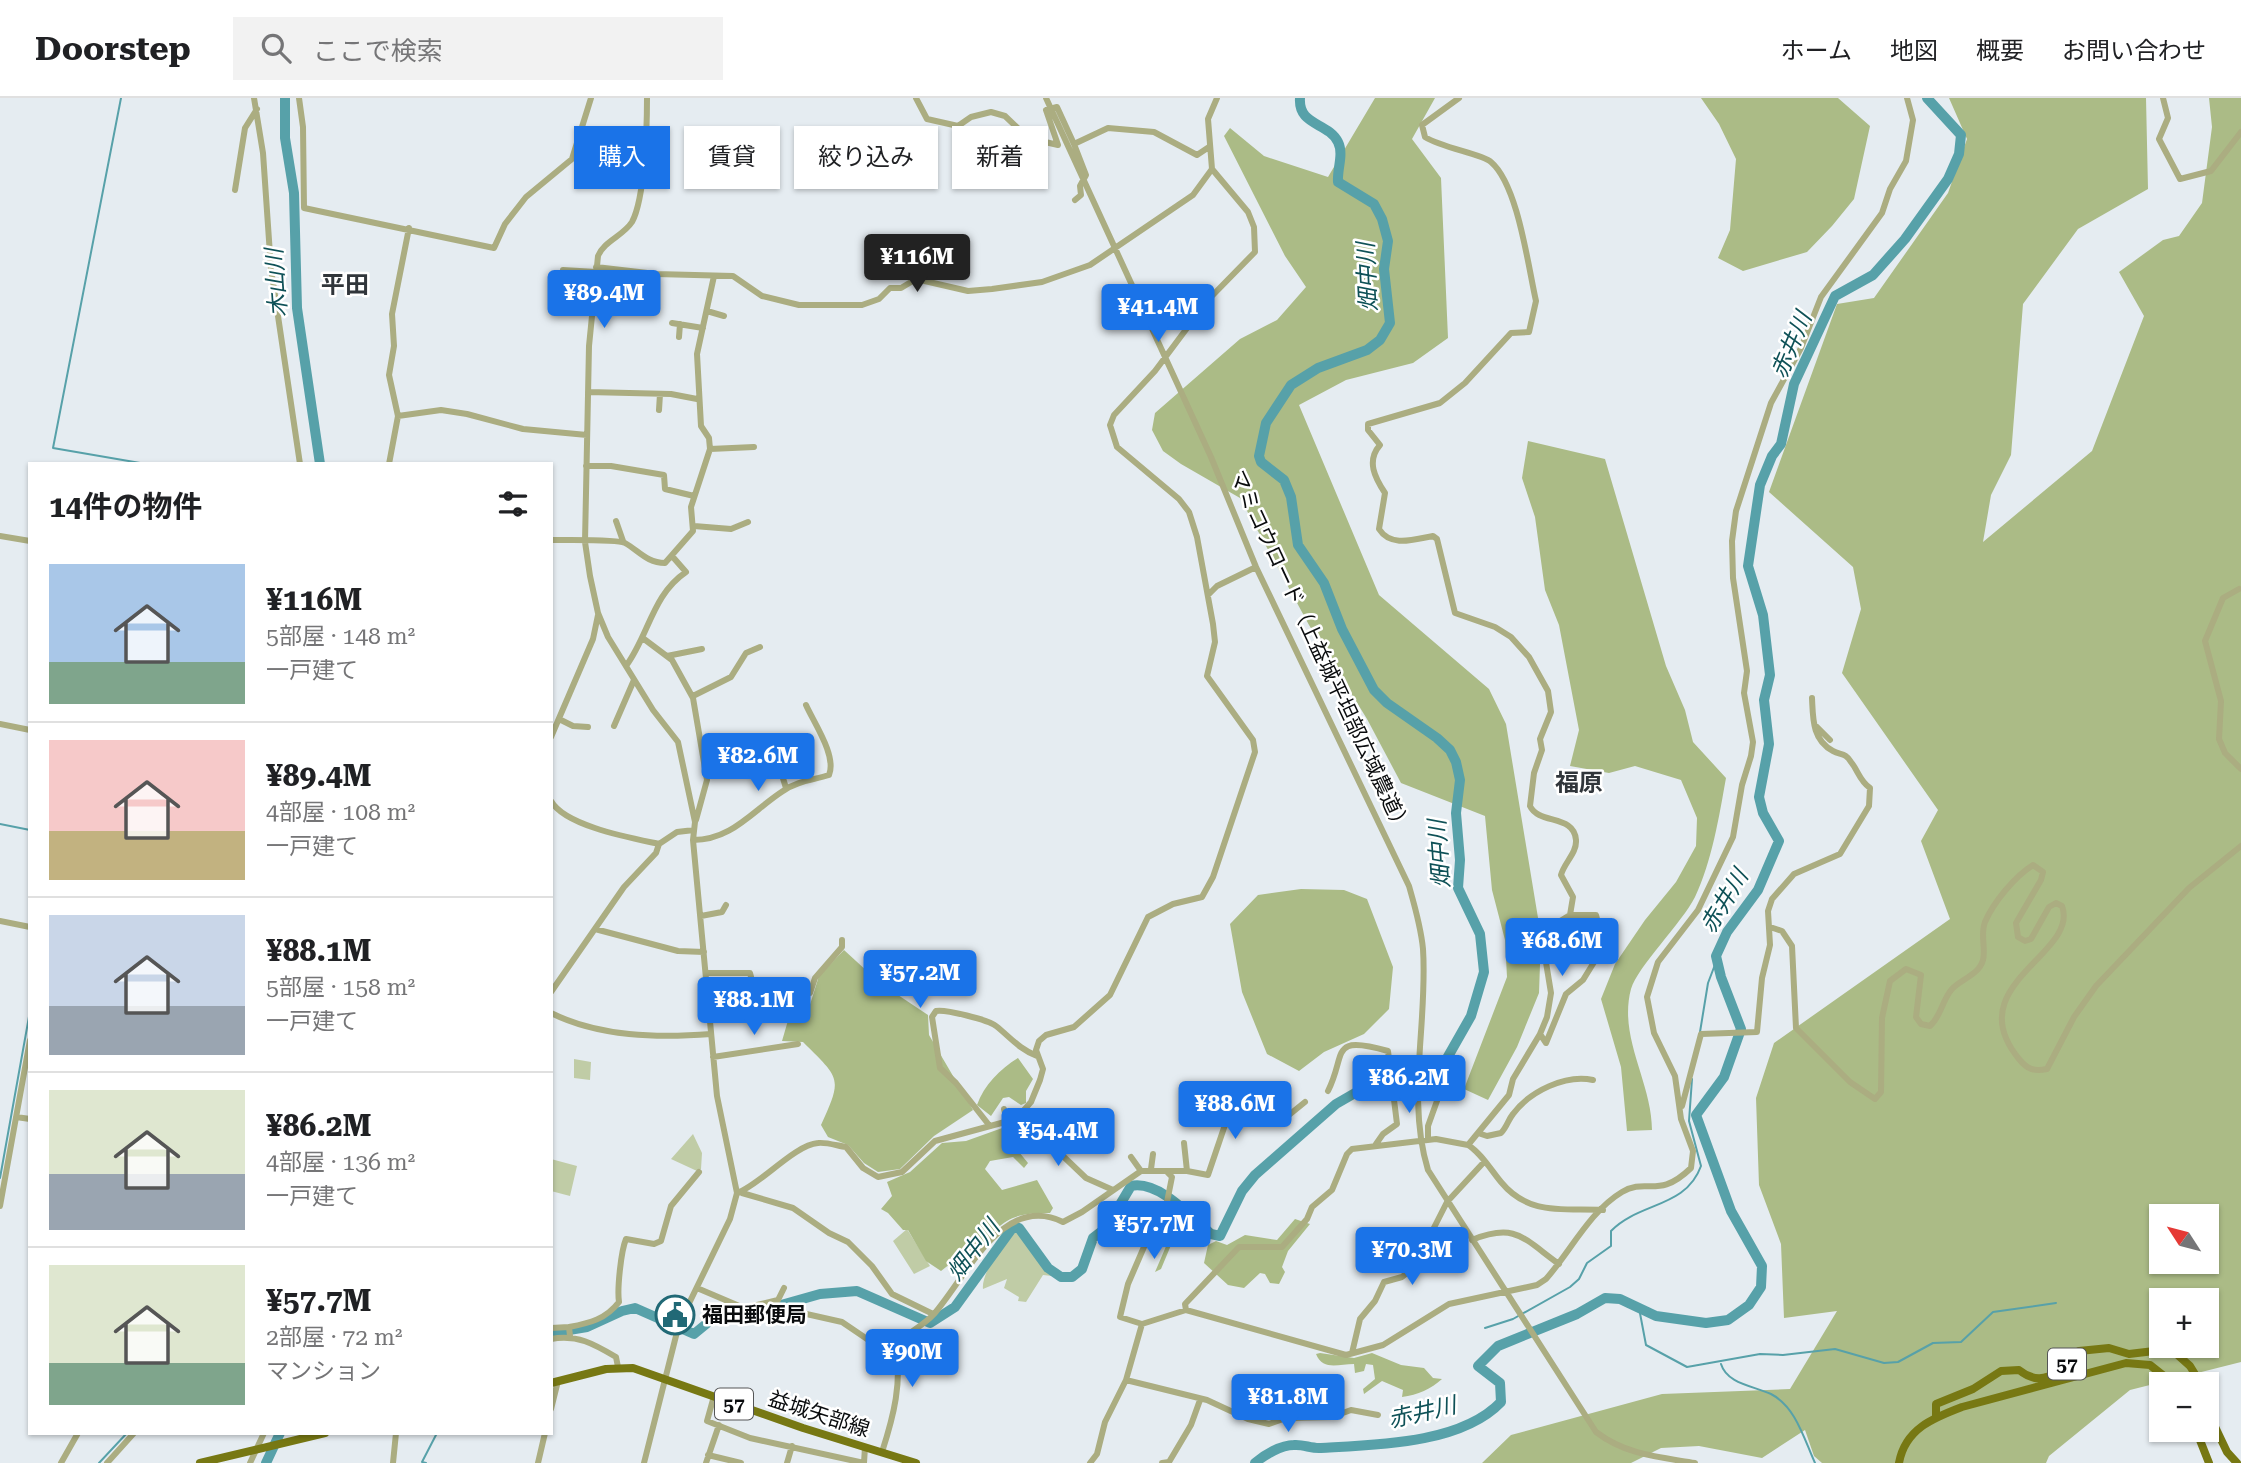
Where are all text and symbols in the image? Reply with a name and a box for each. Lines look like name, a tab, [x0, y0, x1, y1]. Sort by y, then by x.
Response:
search box	[233, 17, 723, 80]
text: Doorstep	[35, 29, 191, 68]
icon: search	[257, 29, 295, 67]
text: ここで検索	[313, 36, 443, 66]
text: ホーム	[1781, 37, 1852, 65]
text: 地図	[1890, 37, 1938, 65]
text: 概要	[1976, 37, 2024, 65]
text: お問い合わせ	[2062, 37, 2206, 65]
chip: 購入	[574, 126, 670, 189]
chip: 賃貸	[684, 126, 780, 189]
chip: 絞り込み	[794, 126, 938, 189]
chip: 新着	[952, 126, 1048, 189]
pin: ¥116M	[868, 234, 966, 294]
water label: 畑中川	[1352, 239, 1383, 312]
text: ¥116M	[880, 243, 954, 270]
water label: 木山川	[260, 245, 292, 318]
district label: 平田	[321, 271, 369, 299]
pin: ¥89.4M	[547, 271, 661, 330]
text: ¥89.4M	[564, 279, 644, 306]
pin: ¥41.4M	[1101, 285, 1215, 344]
text: ¥41.4M	[1118, 293, 1198, 320]
water label: 赤井川	[1766, 305, 1819, 382]
street label: マミコウロード（上益城平坦部広域農道）	[1225, 466, 1415, 838]
icon: filters	[494, 485, 532, 523]
text: 14件の物件	[49, 489, 203, 524]
text: ¥116M	[266, 582, 362, 617]
icon: home	[105, 592, 189, 676]
text: 5部屋 · 148 m²	[266, 623, 415, 650]
text: 一戸建て	[266, 657, 358, 684]
pin: ¥82.6M	[701, 734, 815, 793]
text: ¥82.6M	[718, 742, 798, 769]
text: ¥89.4M	[266, 758, 372, 793]
icon: home	[105, 768, 189, 852]
district label: 福原	[1555, 769, 1603, 797]
text: 4部屋 · 108 m²	[266, 799, 415, 826]
water label: 畑中川	[1423, 816, 1455, 889]
text: 一戸建て	[266, 833, 358, 860]
water label: 赤井川	[1695, 862, 1755, 938]
pin: ¥68.6M	[1505, 918, 1619, 978]
text: ¥68.6M	[1522, 927, 1602, 954]
text: ¥88.1M	[266, 933, 372, 968]
icon: home	[105, 943, 189, 1027]
pin: ¥57.2M	[863, 950, 977, 1010]
text: ¥57.2M	[880, 959, 960, 986]
text: 5部屋 · 158 m²	[266, 974, 415, 1001]
pin: ¥88.1M	[697, 978, 811, 1037]
text: ¥88.1M	[714, 986, 794, 1013]
text: 一戸建て	[266, 1008, 358, 1035]
pin: ¥86.2M	[1352, 1056, 1466, 1115]
text: ¥86.2M	[1369, 1064, 1449, 1091]
pin: ¥88.6M	[1178, 1082, 1292, 1141]
text: ¥88.6M	[1195, 1090, 1275, 1117]
text: ¥86.2M	[266, 1108, 372, 1143]
pin: ¥54.4M	[1001, 1108, 1115, 1168]
text: ¥54.4M	[1018, 1117, 1098, 1144]
icon: home	[105, 1118, 189, 1202]
text: 4部屋 · 136 m²	[266, 1149, 415, 1176]
text: 一戸建て	[266, 1183, 358, 1210]
pin: ¥57.7M	[1097, 1202, 1211, 1261]
north arrow	[2149, 1204, 2219, 1274]
map controls	[2149, 1204, 2219, 1442]
text: ¥57.7M	[1114, 1210, 1194, 1237]
water label: 畑中川	[942, 1212, 1007, 1286]
pin: ¥70.3M	[1355, 1228, 1469, 1287]
text: ¥70.3M	[1372, 1236, 1452, 1263]
text: ¥57.7M	[266, 1283, 372, 1318]
button: +	[2149, 1288, 2219, 1358]
icon: home	[105, 1293, 189, 1377]
public building icon: 福田郵便局	[654, 1294, 696, 1336]
place label: 福田郵便局	[702, 1303, 807, 1327]
text: 2部屋 · 72 m²	[266, 1324, 402, 1351]
pin: ¥90M	[871, 1330, 953, 1389]
text: ¥90M	[882, 1338, 942, 1365]
road number: 57	[2048, 1348, 2086, 1380]
text: マンション	[266, 1358, 381, 1385]
button: −	[2149, 1372, 2219, 1442]
pin: ¥81.8M	[1231, 1374, 1345, 1434]
text: ¥81.8M	[1248, 1383, 1328, 1410]
street label: 益城矢部線	[765, 1386, 873, 1442]
road number: 57	[715, 1388, 753, 1420]
water label: 赤井川	[1385, 1391, 1462, 1433]

